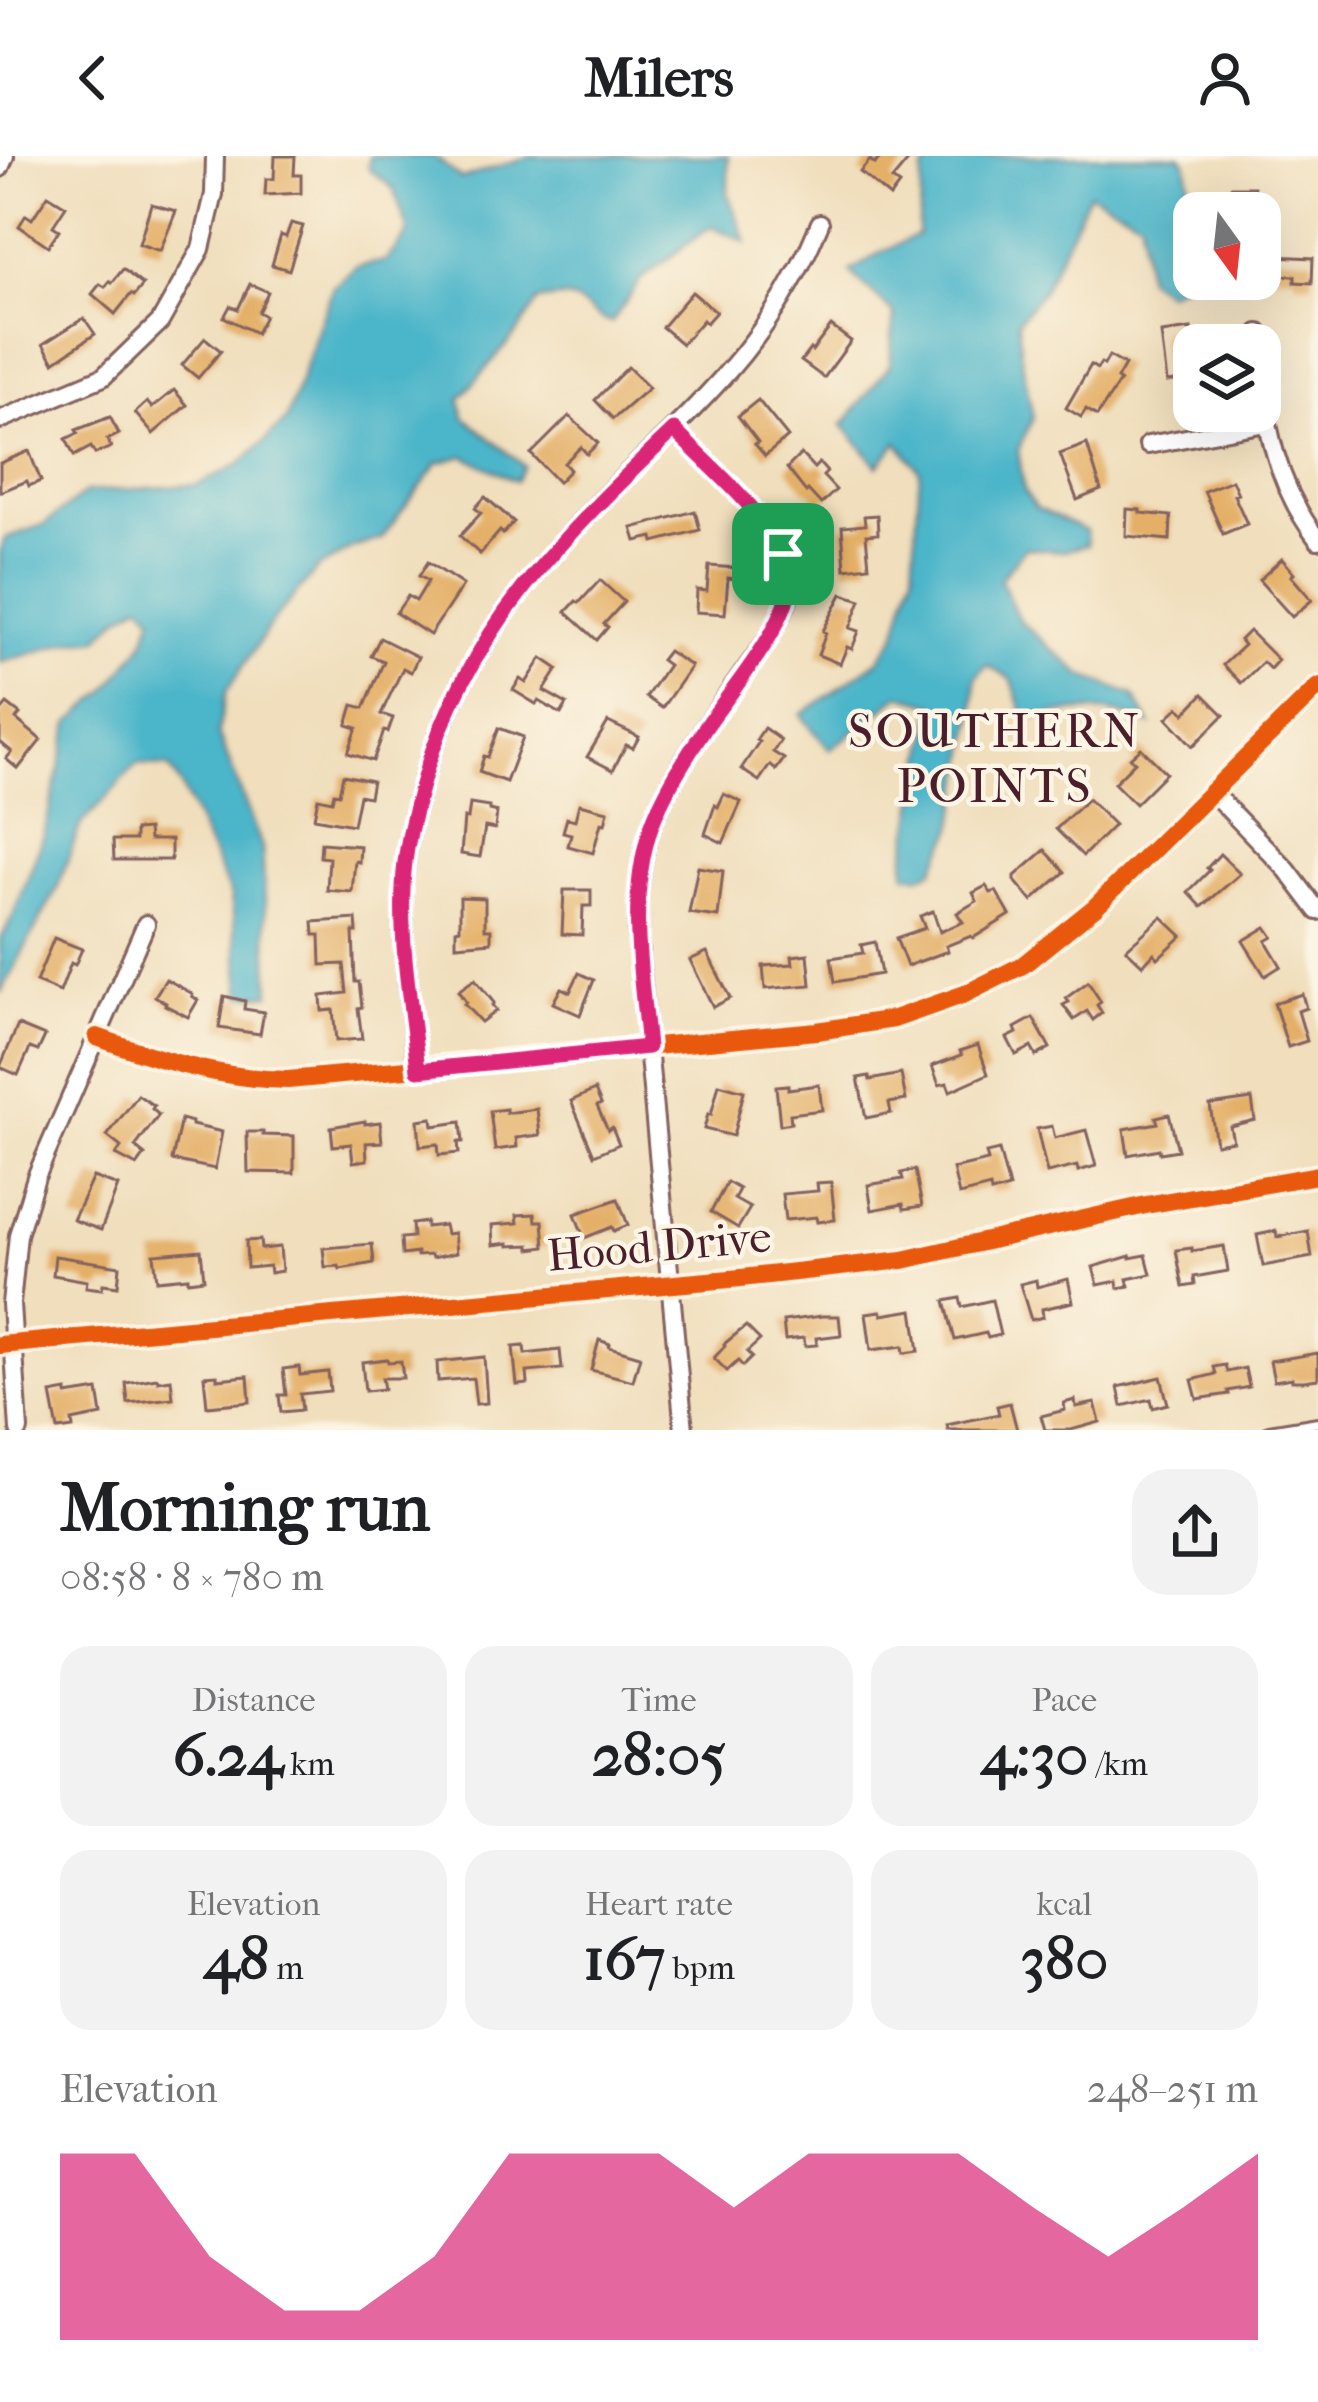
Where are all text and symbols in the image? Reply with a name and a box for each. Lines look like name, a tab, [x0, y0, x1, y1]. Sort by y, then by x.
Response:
icon: back	[60, 45, 126, 111]
icon: person	[1192, 45, 1258, 111]
text: Milers	[584, 47, 734, 110]
north arrow	[1173, 192, 1281, 300]
map controls	[1173, 192, 1281, 432]
button: layers	[1173, 324, 1281, 432]
pin	[732, 503, 834, 605]
icon: arrive	[750, 521, 816, 587]
district label: SOUTHERN POINTS	[848, 703, 1142, 814]
street label: Hood Drive	[545, 1210, 773, 1283]
button: share	[1132, 1469, 1258, 1595]
text: Morning run	[60, 1470, 430, 1547]
text: 08:58 · 8 × 780 m	[60, 1554, 324, 1600]
text: Distance	[192, 1681, 316, 1720]
text: Time	[621, 1681, 696, 1720]
text: Pace	[1031, 1681, 1097, 1720]
text: 6.24	[173, 1720, 283, 1791]
text: 28:05	[592, 1720, 726, 1791]
text: 4:30	[981, 1720, 1088, 1791]
text: km	[283, 1745, 335, 1784]
text: /km	[1088, 1745, 1148, 1784]
text: Elevation	[187, 1885, 320, 1924]
text: Heart rate	[585, 1885, 733, 1924]
text: kcal	[1037, 1885, 1092, 1924]
text: 48	[204, 1924, 269, 1995]
text: 167	[583, 1924, 665, 1995]
text: 380	[1020, 1924, 1108, 1995]
text: m	[269, 1949, 304, 1988]
text: bpm	[665, 1949, 735, 1988]
text: Elevation	[60, 2066, 218, 2112]
text: 248–251 m	[1087, 2066, 1258, 2112]

